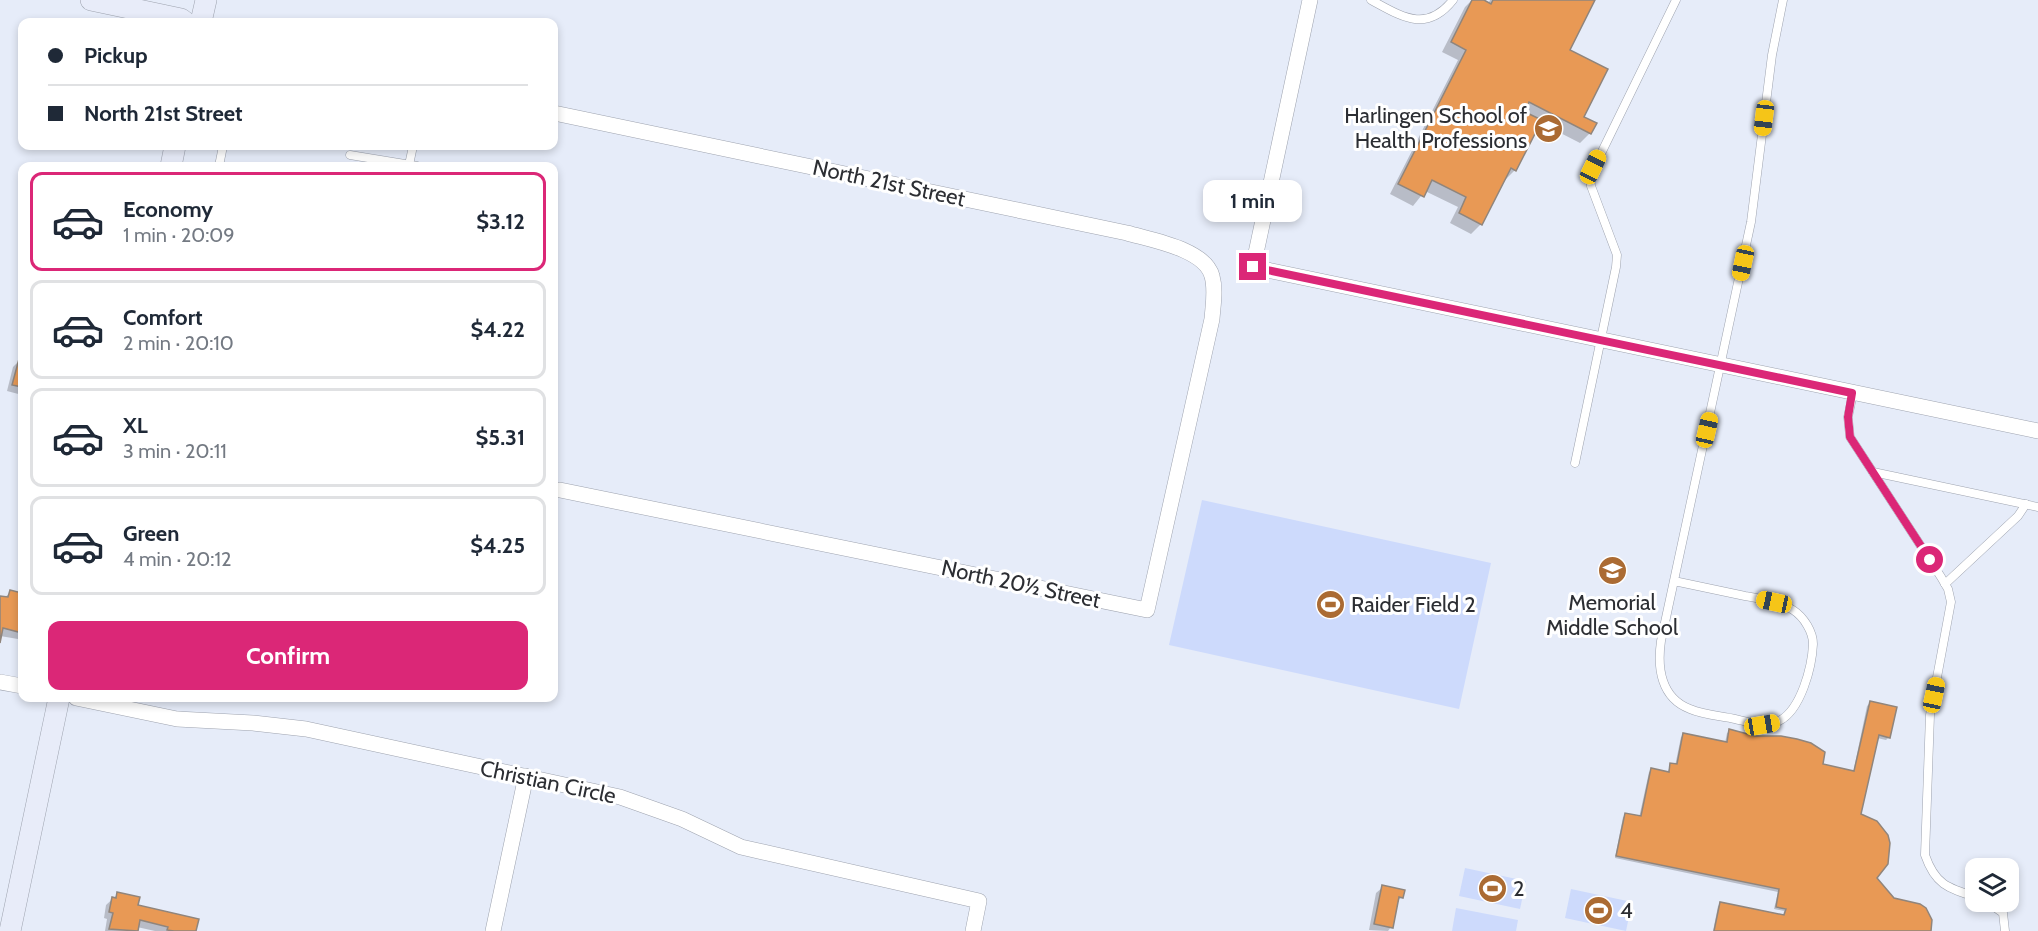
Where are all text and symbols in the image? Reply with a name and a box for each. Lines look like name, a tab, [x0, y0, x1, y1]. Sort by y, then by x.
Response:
text: Pickup	[84, 42, 148, 69]
car	[1753, 99, 1775, 137]
text: North 21st Street	[84, 100, 243, 127]
place label: Harlingen School of Health Professions	[1344, 102, 1527, 154]
school or university icon: Harlingen School of Health Professions	[1532, 112, 1564, 144]
car	[1577, 147, 1609, 187]
street label: North 21st Street	[810, 154, 968, 212]
callout: 1 min	[1204, 180, 1302, 222]
text: 1 min	[1230, 189, 1275, 213]
icon: car	[51, 195, 105, 249]
text: Economy	[123, 196, 213, 223]
text: $3.12	[476, 208, 525, 235]
text: 1 min · 20:09	[123, 223, 235, 247]
car	[1730, 244, 1756, 282]
route end	[1239, 253, 1266, 280]
icon: car	[51, 303, 105, 357]
text: Comfort	[123, 304, 202, 331]
text: $4.22	[470, 316, 525, 343]
text: 2 min · 20:10	[123, 331, 234, 355]
car	[1694, 410, 1720, 450]
icon: car	[51, 411, 105, 465]
text: XL	[123, 412, 148, 439]
text: $5.31	[476, 424, 525, 451]
text: 3 min · 20:11	[123, 439, 227, 463]
icon: car	[51, 519, 105, 573]
text: Green	[123, 520, 179, 547]
text: $4.25	[470, 532, 525, 559]
route start	[1916, 546, 1943, 573]
text: 4 min · 20:12	[123, 547, 231, 571]
street label: North 20½ Street	[939, 554, 1104, 614]
school or university icon: Memorial Middle School	[1596, 554, 1628, 586]
sports icon: Raider Field 2	[1314, 588, 1346, 620]
place label: Memorial Middle School	[1546, 589, 1679, 641]
car	[1755, 589, 1793, 615]
place label: Raider Field 2	[1351, 591, 1476, 618]
button: Confirm	[48, 621, 528, 690]
car	[1921, 676, 1947, 714]
car	[1743, 713, 1781, 737]
street label: Christian Circle	[478, 754, 618, 810]
map controls	[1965, 858, 2019, 912]
button: layers	[1965, 858, 2019, 912]
sports icon: 2	[1476, 872, 1508, 904]
place label: 2	[1513, 875, 1525, 902]
sports icon: 4	[1583, 894, 1615, 926]
place label: 4	[1620, 897, 1633, 924]

